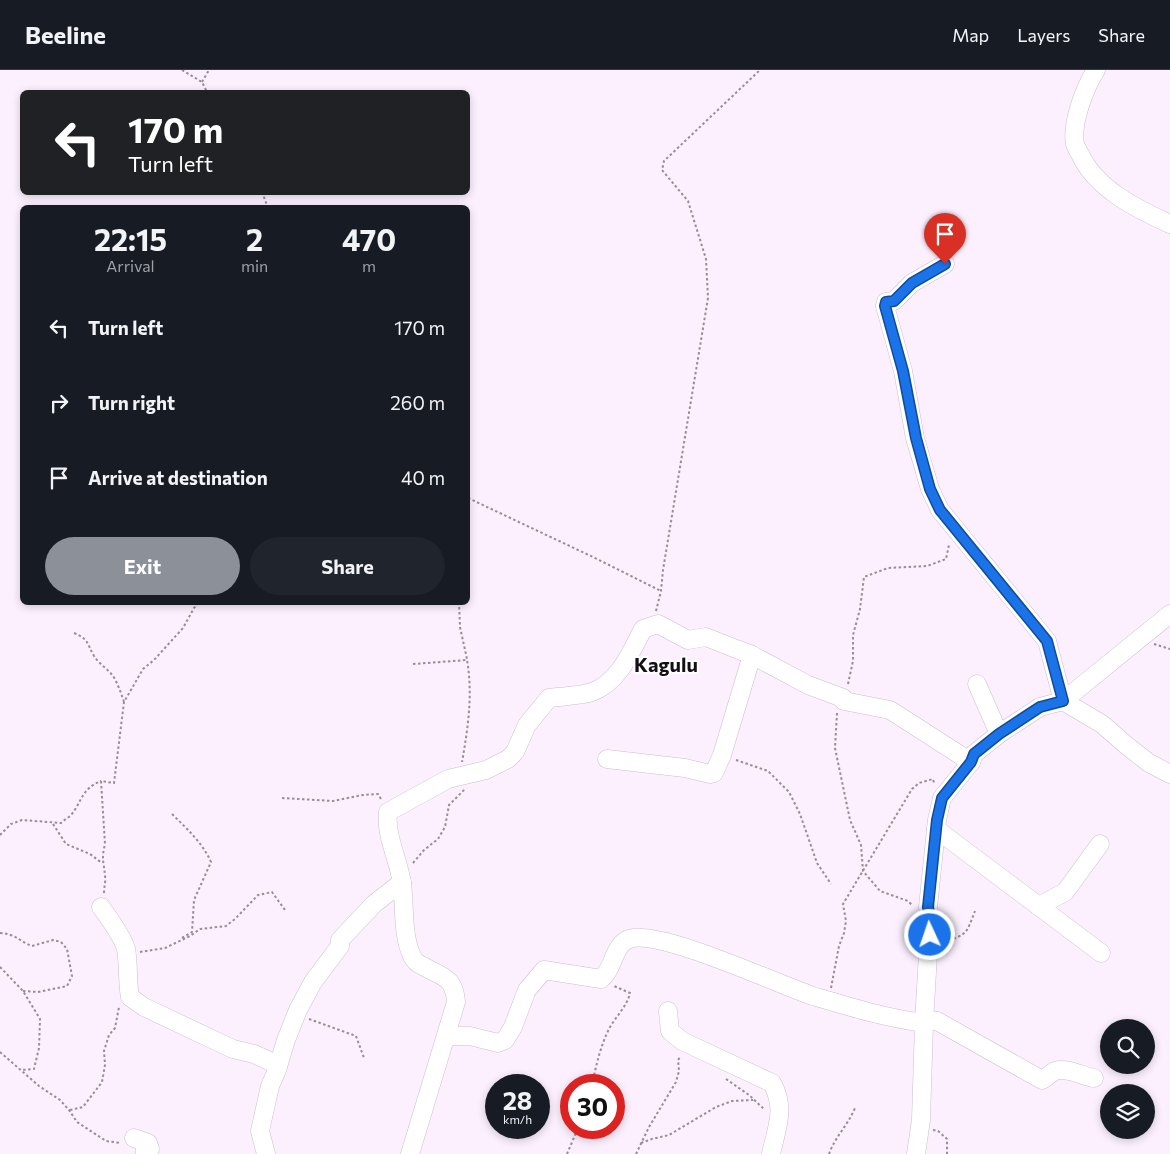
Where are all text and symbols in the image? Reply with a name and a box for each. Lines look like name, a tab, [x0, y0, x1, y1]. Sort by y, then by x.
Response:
text: Beeline	[25, 20, 106, 49]
text: Map	[952, 24, 989, 46]
text: Layers	[1017, 24, 1070, 46]
text: Share	[1098, 24, 1145, 46]
text: 170 m	[128, 107, 223, 150]
icon: left	[45, 110, 110, 175]
text: Turn left	[128, 150, 213, 177]
pin	[924, 213, 966, 264]
text: 22:15	[94, 220, 167, 257]
text: 2	[246, 220, 263, 257]
text: 470	[342, 220, 396, 257]
icon: arrive	[931, 220, 959, 248]
text: Arrival	[106, 256, 155, 275]
text: min	[241, 256, 268, 275]
text: m	[362, 256, 376, 275]
icon: left	[45, 314, 73, 342]
text: Turn left	[88, 316, 163, 339]
text: 170 m	[394, 316, 445, 339]
icon: right	[45, 389, 73, 417]
text: Turn right	[88, 391, 175, 414]
text: 260 m	[390, 391, 445, 414]
icon: arrive	[45, 464, 73, 492]
text: Arrive at destination	[88, 466, 268, 489]
text: 40 m	[401, 466, 445, 489]
button: Exit	[45, 537, 240, 595]
button: Share	[250, 537, 445, 595]
district label: Kagulu	[634, 652, 698, 676]
position arrow	[903, 908, 955, 960]
map controls	[1100, 1019, 1155, 1139]
button: search	[1100, 1019, 1155, 1074]
speed limit sign: 30	[560, 1074, 625, 1139]
button: layers	[1100, 1084, 1155, 1139]
text: 28	[503, 1085, 532, 1115]
text: km/h	[503, 1112, 532, 1126]

